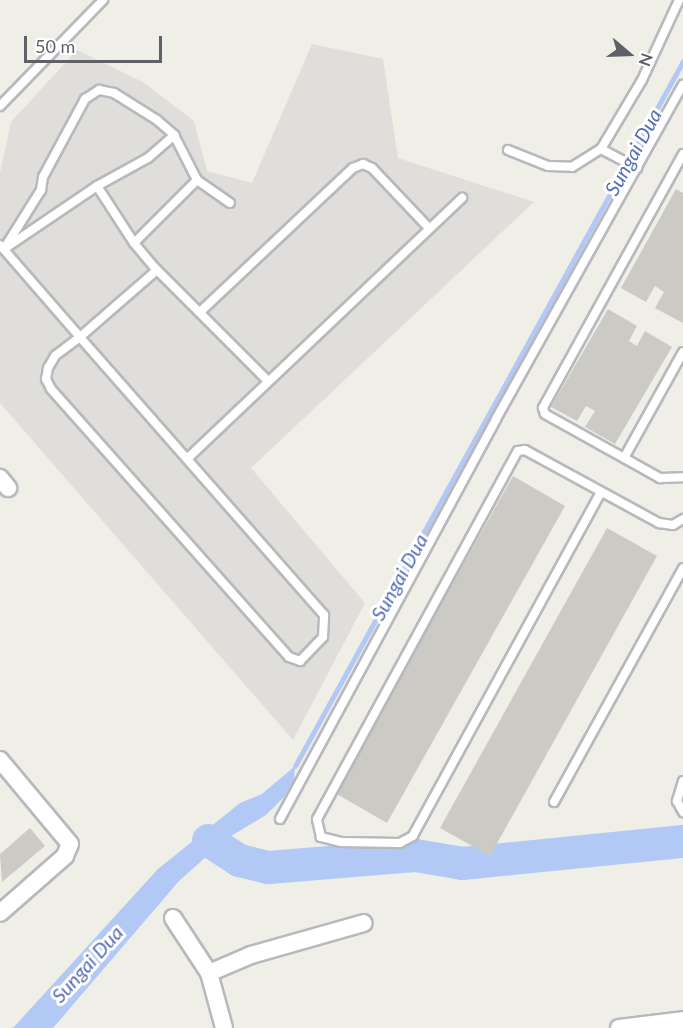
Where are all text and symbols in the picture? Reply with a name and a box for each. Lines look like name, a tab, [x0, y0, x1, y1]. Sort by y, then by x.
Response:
scale bar	[27, 24, 165, 62]
north arrow	[599, 24, 659, 84]
text: 50 m	[35, 35, 75, 57]
text: N	[636, 51, 657, 69]
water label: Sungai Dua	[599, 105, 667, 199]
water label: Sungai Dua	[365, 530, 433, 624]
water label: Sungai Dua	[46, 921, 128, 1007]

